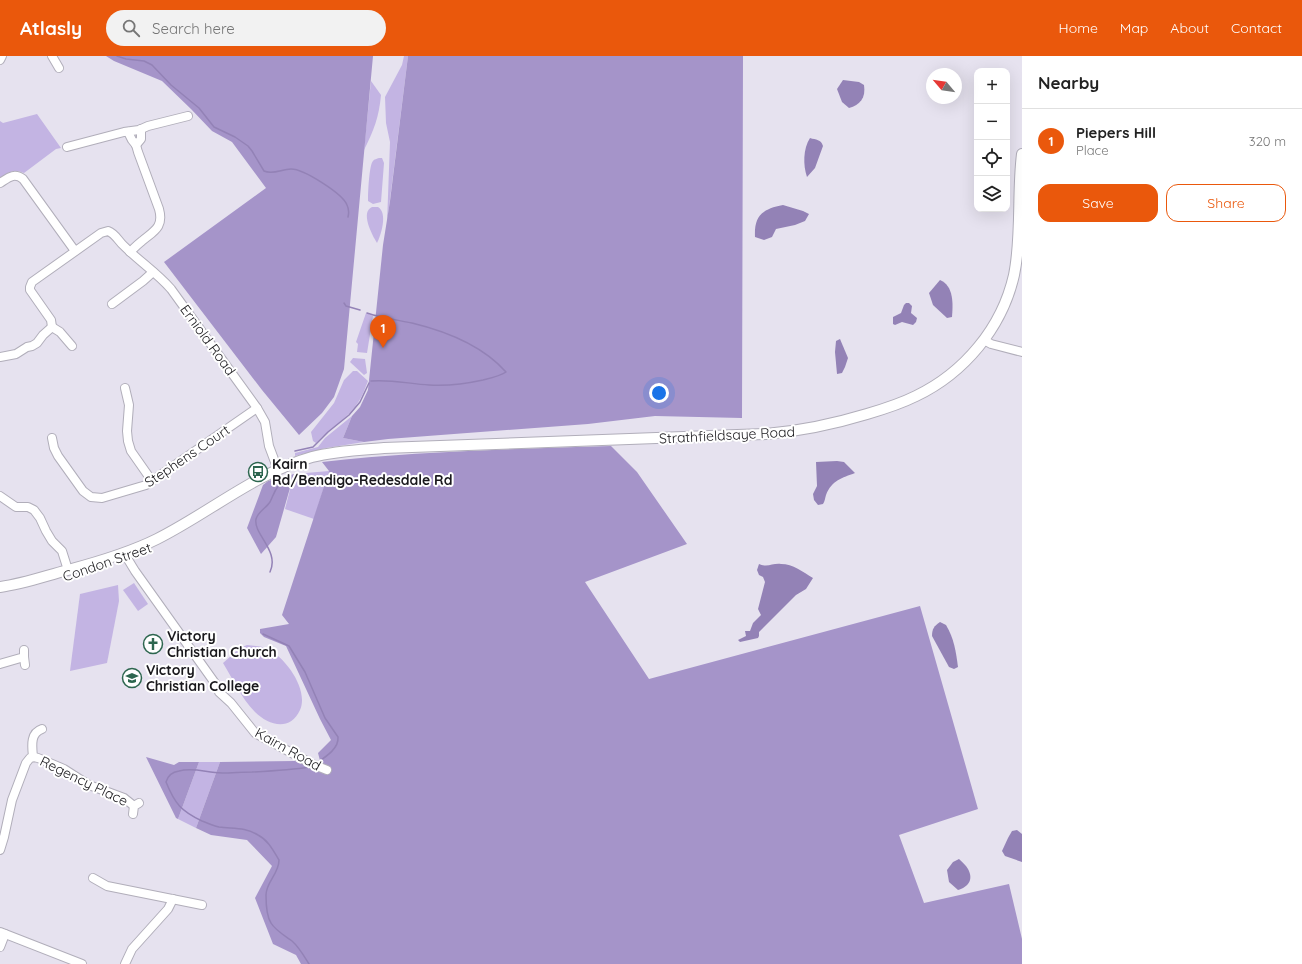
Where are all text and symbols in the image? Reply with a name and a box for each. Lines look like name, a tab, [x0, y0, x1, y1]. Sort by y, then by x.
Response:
search box	[106, 10, 386, 46]
text: Atlasly	[20, 16, 82, 40]
icon: search	[120, 17, 142, 39]
text: Search here	[152, 19, 235, 38]
text: Home	[1059, 19, 1098, 37]
text: Map	[1120, 19, 1148, 37]
text: About	[1170, 19, 1209, 37]
text: Contact	[1231, 19, 1282, 37]
north arrow	[926, 68, 962, 104]
map controls	[974, 68, 1010, 212]
button: +	[974, 68, 1010, 104]
text: Nearby	[1038, 72, 1099, 93]
button: −	[974, 104, 1010, 140]
text: Piepers Hill	[1076, 123, 1156, 142]
text: 1	[1048, 133, 1054, 149]
text: 320 m	[1249, 133, 1286, 149]
button: locate	[974, 140, 1010, 176]
text: Place	[1076, 142, 1109, 158]
button: layers	[974, 176, 1010, 212]
button: Save	[1038, 184, 1158, 222]
button: Share	[1166, 184, 1286, 222]
street label: Erniold Road	[176, 301, 240, 379]
pin: 1	[370, 315, 396, 348]
your location	[649, 383, 669, 403]
street label: Stephens Court	[141, 421, 233, 491]
street label: Strathfieldsaye Road	[659, 422, 795, 448]
place label: Kairn Rd/Bendigo-Redesdale Rd	[272, 455, 452, 489]
bus stop icon: Kairn Rd/Bendigo-Redesdale Rd	[247, 461, 269, 483]
street label: Condon Street	[60, 538, 154, 586]
place label: Victory Christian Church	[167, 627, 277, 661]
church icon: Victory Christian Church	[142, 633, 164, 655]
place label: Victory Christian College	[146, 661, 259, 695]
school or university icon: Victory Christian College	[121, 667, 143, 689]
street label: Kairn Road	[252, 723, 324, 775]
street label: Regency Place	[37, 752, 131, 810]

